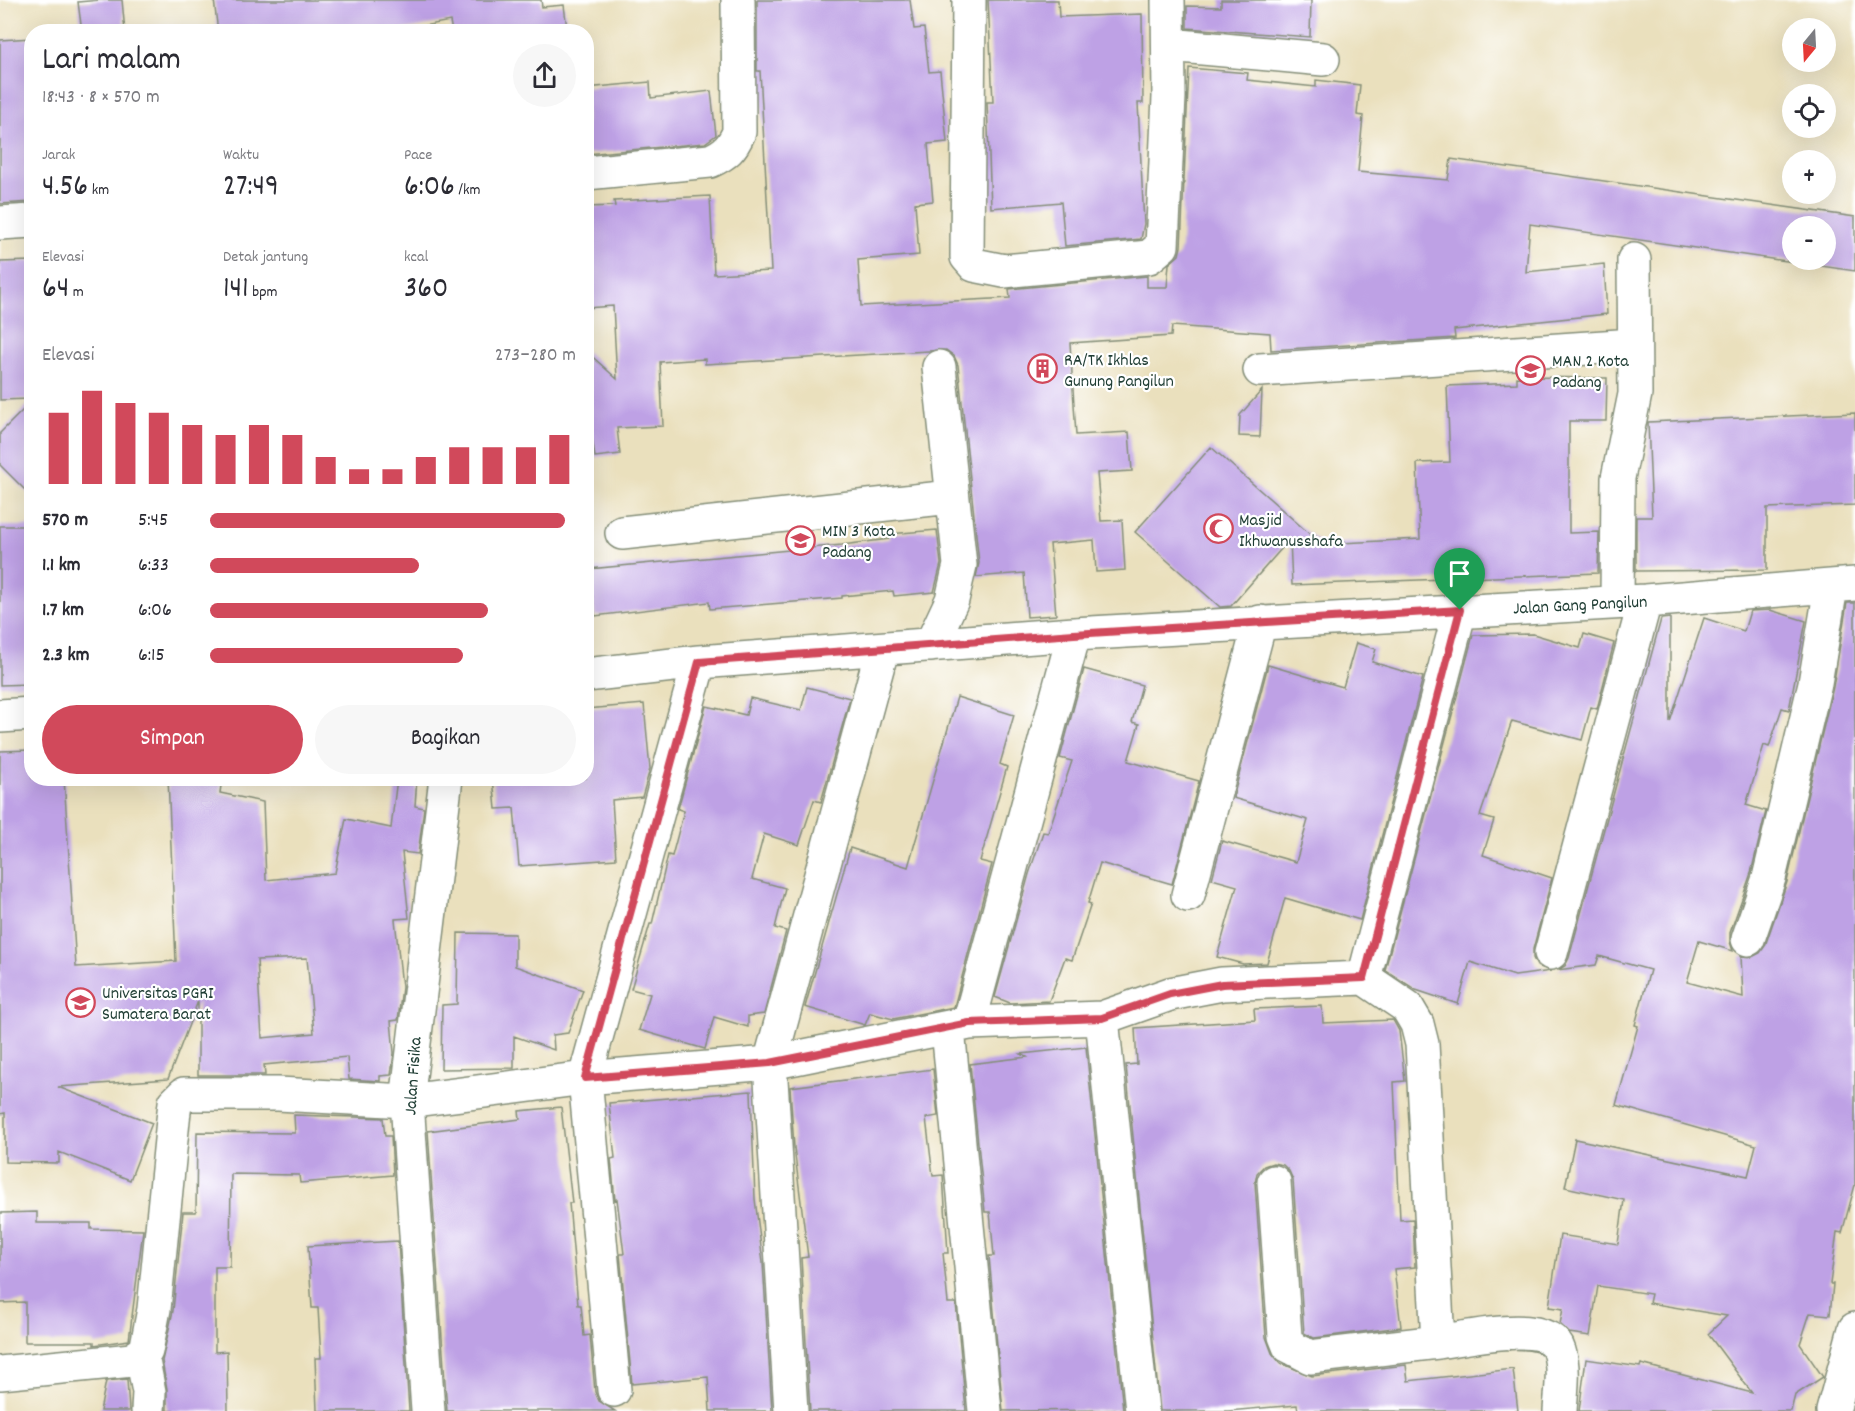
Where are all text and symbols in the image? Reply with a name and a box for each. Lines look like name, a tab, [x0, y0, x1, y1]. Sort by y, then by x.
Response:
north arrow	[1782, 18, 1836, 72]
map controls	[1782, 18, 1836, 270]
text: Lari malam	[42, 38, 181, 85]
button: share	[513, 44, 576, 107]
text: 18:43 · 8 × 570 m	[42, 84, 160, 112]
button: locate	[1782, 84, 1836, 138]
text: Jarak	[42, 144, 75, 167]
text: Waktu	[223, 144, 259, 167]
text: Pace	[404, 144, 432, 167]
button: +	[1782, 150, 1836, 204]
text: 4.56	[42, 167, 88, 210]
text: 27:49	[223, 167, 279, 210]
text: 6:06	[404, 167, 455, 210]
text: km	[88, 179, 109, 202]
text: /km	[455, 179, 481, 202]
button: −	[1782, 216, 1836, 270]
text: Elevasi	[42, 246, 84, 269]
text: Detak jantung	[223, 246, 308, 269]
text: kcal	[404, 246, 428, 269]
text: 64	[42, 269, 69, 312]
text: 141	[223, 269, 249, 312]
text: 360	[404, 269, 448, 312]
text: m	[69, 281, 84, 304]
text: bpm	[249, 281, 278, 304]
text: Elevasi	[42, 342, 94, 370]
text: 273–280 m	[495, 342, 576, 370]
place label: RA/TK Ikhlas Gunung Pangilun	[1064, 349, 1174, 395]
place label: MAN 2 Kota Padang	[1552, 350, 1629, 396]
building icon: RA/TK Ikhlas Gunung Pangilun	[1027, 353, 1059, 385]
school or university icon: MAN 2 Kota Padang	[1515, 354, 1547, 386]
text: 570 m	[42, 507, 88, 535]
text: 5:45	[138, 507, 168, 535]
place label: Masjid Ikhwanusshafa	[1239, 509, 1343, 555]
mosque icon: Masjid Ikhwanusshafa	[1202, 513, 1234, 545]
place label: MIN 3 Kota Padang	[822, 520, 895, 566]
school or university icon: MIN 3 Kota Padang	[785, 524, 817, 556]
pin	[1434, 548, 1485, 610]
text: 1.1 km	[42, 552, 81, 580]
text: 6:33	[138, 552, 169, 580]
icon: arrive	[1443, 557, 1476, 590]
street label: Jalan Gang Pangilun	[1512, 590, 1648, 622]
text: 1.7 km	[42, 597, 84, 625]
text: 6:06	[138, 597, 172, 625]
text: 2.3 km	[42, 642, 89, 670]
text: 6:15	[138, 642, 165, 670]
button: Simpan	[42, 705, 303, 774]
button: Bagikan	[315, 705, 576, 774]
place label: Universitas PGRI Sumatera Barat	[102, 982, 214, 1028]
school or university icon: Universitas PGRI Sumatera Barat	[65, 986, 97, 1018]
street label: Jalan Fisika	[399, 1036, 430, 1116]

